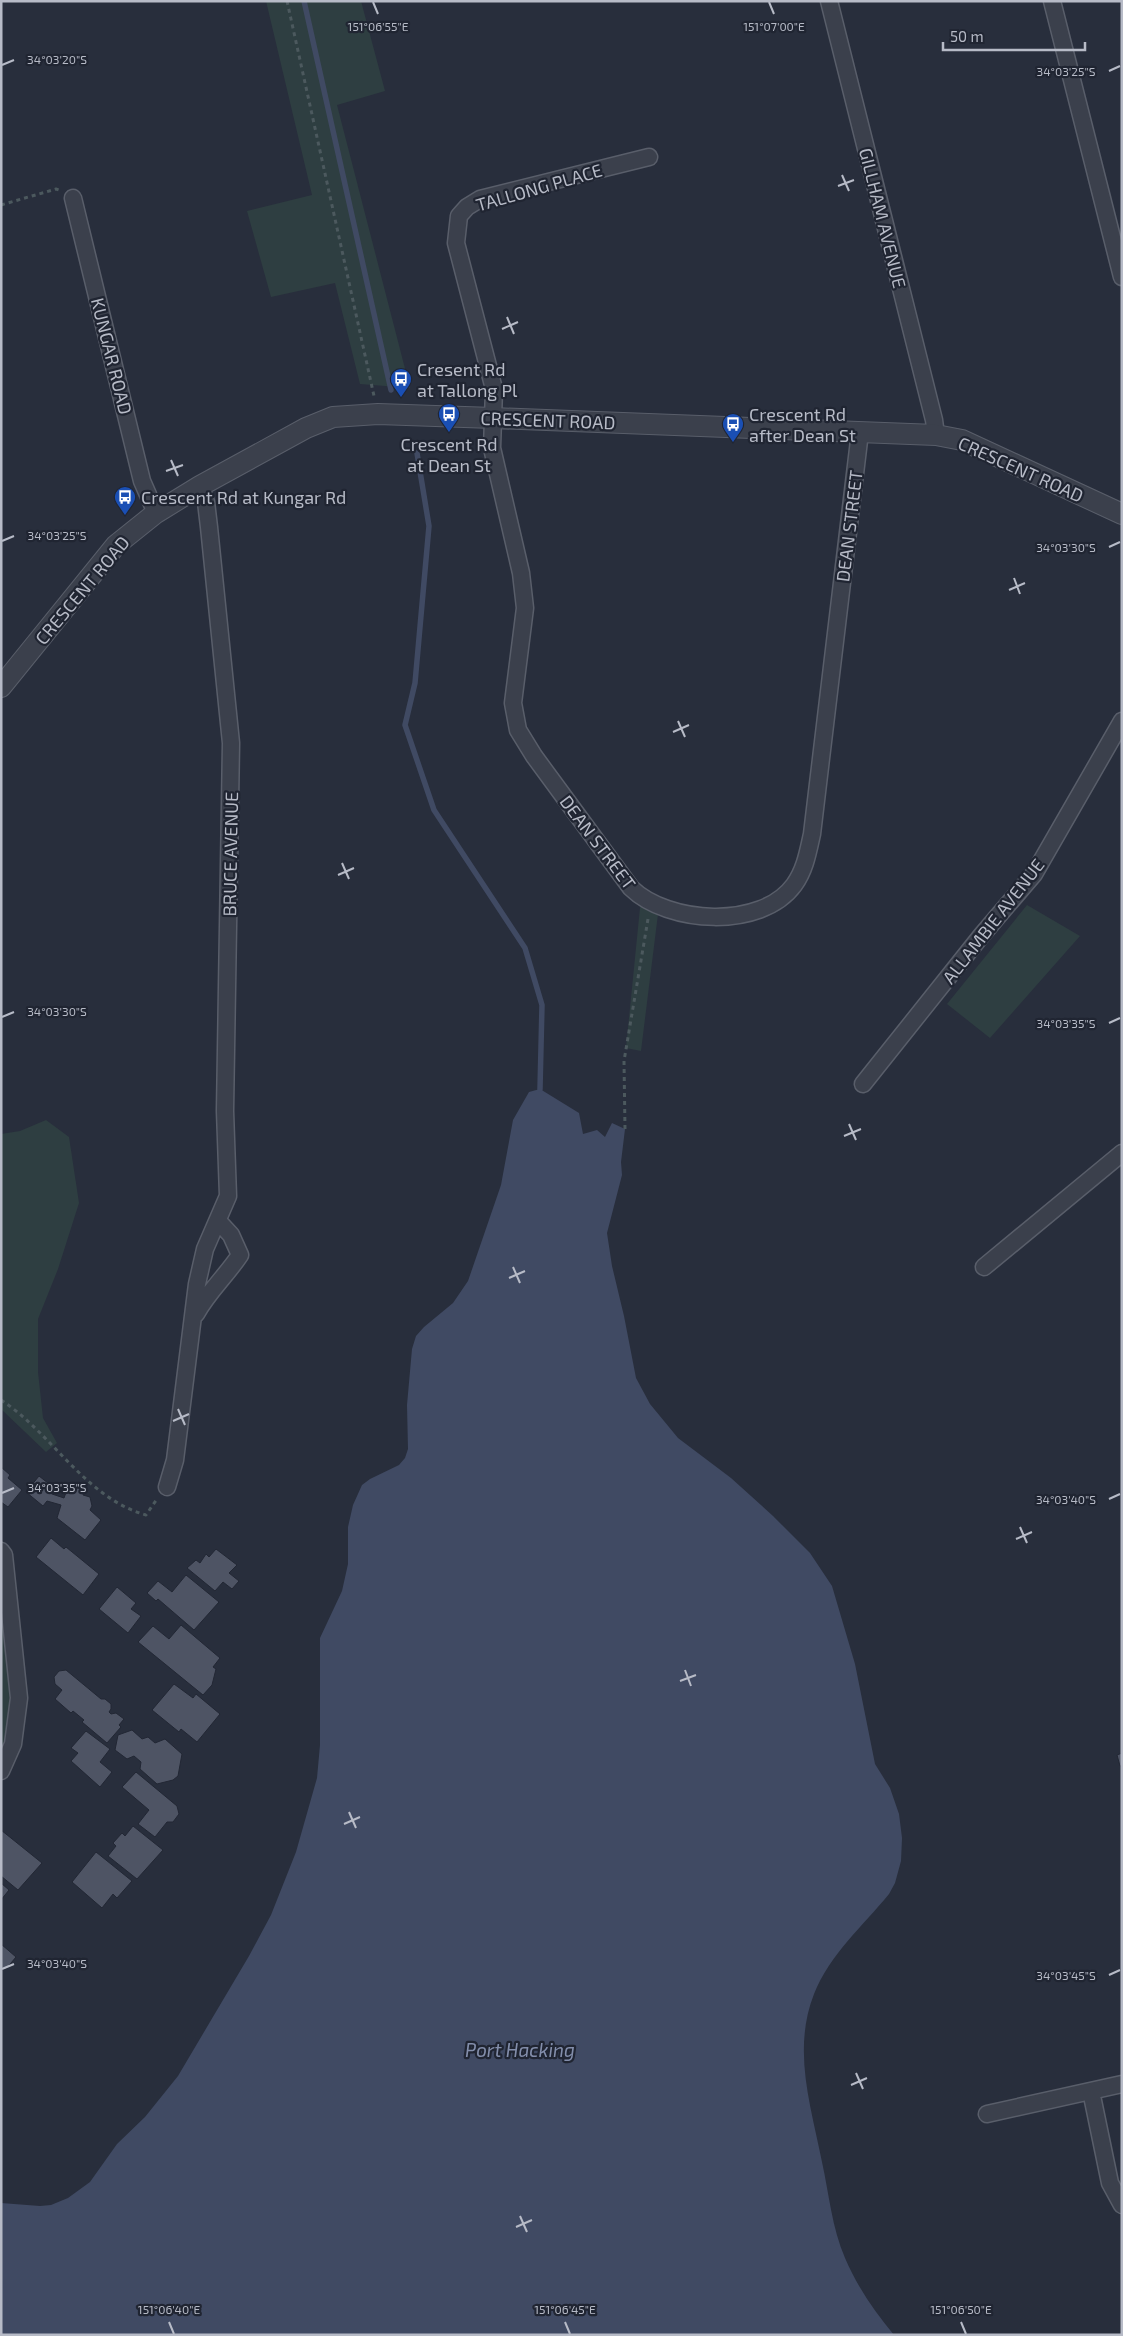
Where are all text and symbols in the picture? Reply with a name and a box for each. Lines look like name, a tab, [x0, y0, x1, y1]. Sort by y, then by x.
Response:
text: 151°06'55"E	[348, 19, 409, 33]
text: 151°07'00"E	[743, 19, 805, 33]
scale bar	[943, 20, 1086, 52]
text: 50 m	[950, 27, 984, 45]
text: 34°03'20"S	[27, 52, 87, 66]
text: 34°03'25"S	[1037, 64, 1096, 78]
street label: GILLHAM AVENUE	[855, 146, 911, 290]
street label: TALLONG PLACE	[473, 158, 605, 216]
street label: KUNGAR ROAD	[87, 296, 137, 416]
place label: Cresent Rd at Tallong Pl	[417, 358, 518, 401]
bus stop icon: Cresent Rd at Tallong Pl	[389, 367, 413, 398]
bus stop icon: Crescent Rd at Dean St	[437, 402, 461, 433]
place label: Crescent Rd after Dean St	[749, 403, 856, 446]
street label: CRESCENT ROAD	[480, 407, 616, 433]
bus stop icon: Crescent Rd after Dean St	[721, 412, 745, 443]
street label: CRESCENT ROAD	[955, 432, 1087, 506]
place label: Crescent Rd at Dean St	[400, 433, 498, 476]
street label: DEAN STREET	[831, 468, 867, 583]
bus stop icon: Crescent Rd at Kungar Rd	[113, 485, 137, 516]
place label: Crescent Rd at Kungar Rd	[141, 486, 346, 508]
text: 34°03'25"S	[28, 528, 87, 542]
street label: CRESCENT ROAD	[30, 531, 134, 649]
text: 34°03'30"S	[1036, 540, 1096, 554]
street label: DEAN STREET	[555, 791, 641, 894]
street label: BRUCE AVENUE	[218, 792, 242, 916]
street label: ALLAMBIE AVENUE	[937, 854, 1049, 988]
text: 34°03'30"S	[27, 1004, 87, 1018]
text: 34°03'35"S	[1037, 1016, 1096, 1030]
text: 34°03'35"S	[28, 1480, 87, 1494]
text: 34°03'40"S	[1036, 1492, 1096, 1506]
text: 34°03'40"S	[27, 1956, 87, 1970]
text: 34°03'45"S	[1036, 1968, 1096, 1982]
water label: Port Hacking	[465, 2038, 575, 2061]
text: 151°06'40"E	[138, 2302, 200, 2316]
text: 151°06'45"E	[534, 2302, 596, 2316]
text: 151°06'50"E	[930, 2302, 992, 2316]

